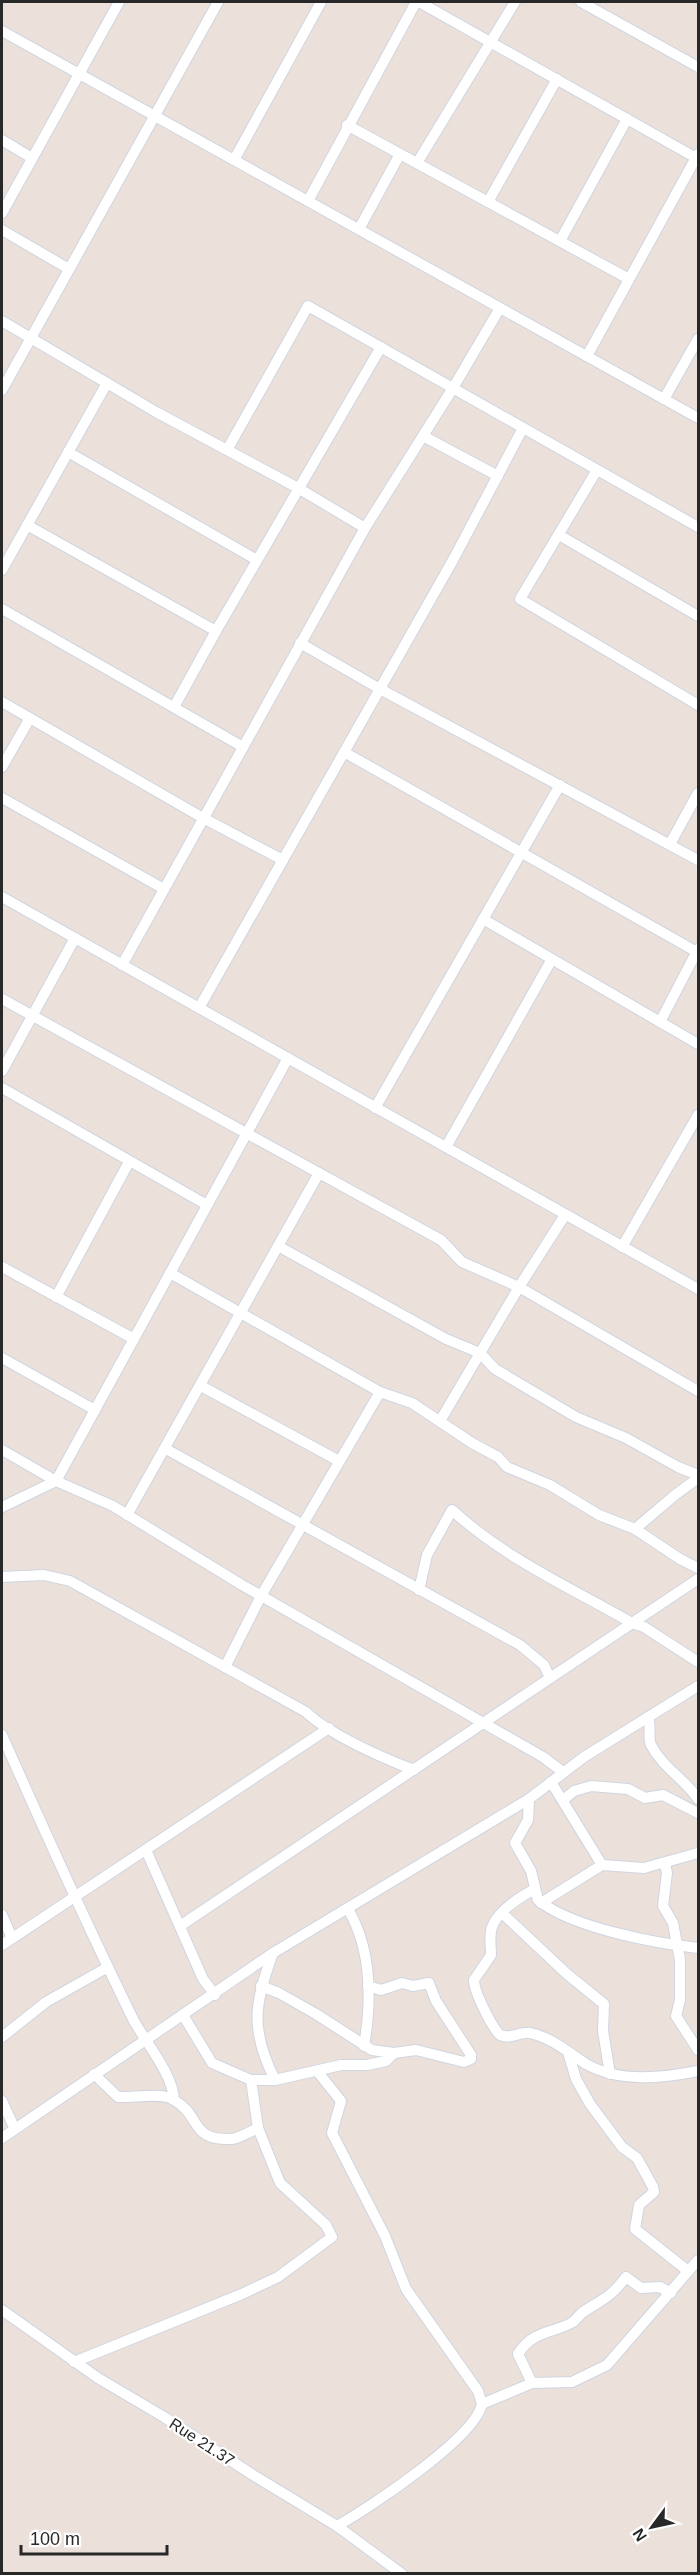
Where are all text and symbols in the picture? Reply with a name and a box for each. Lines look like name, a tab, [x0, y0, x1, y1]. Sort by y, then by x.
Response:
street label: Rue 21.37	[166, 2415, 238, 2469]
north arrow	[622, 2497, 682, 2557]
scale bar	[21, 2518, 166, 2556]
text: N	[630, 2525, 650, 2544]
text: 100 m	[30, 2529, 80, 2549]

